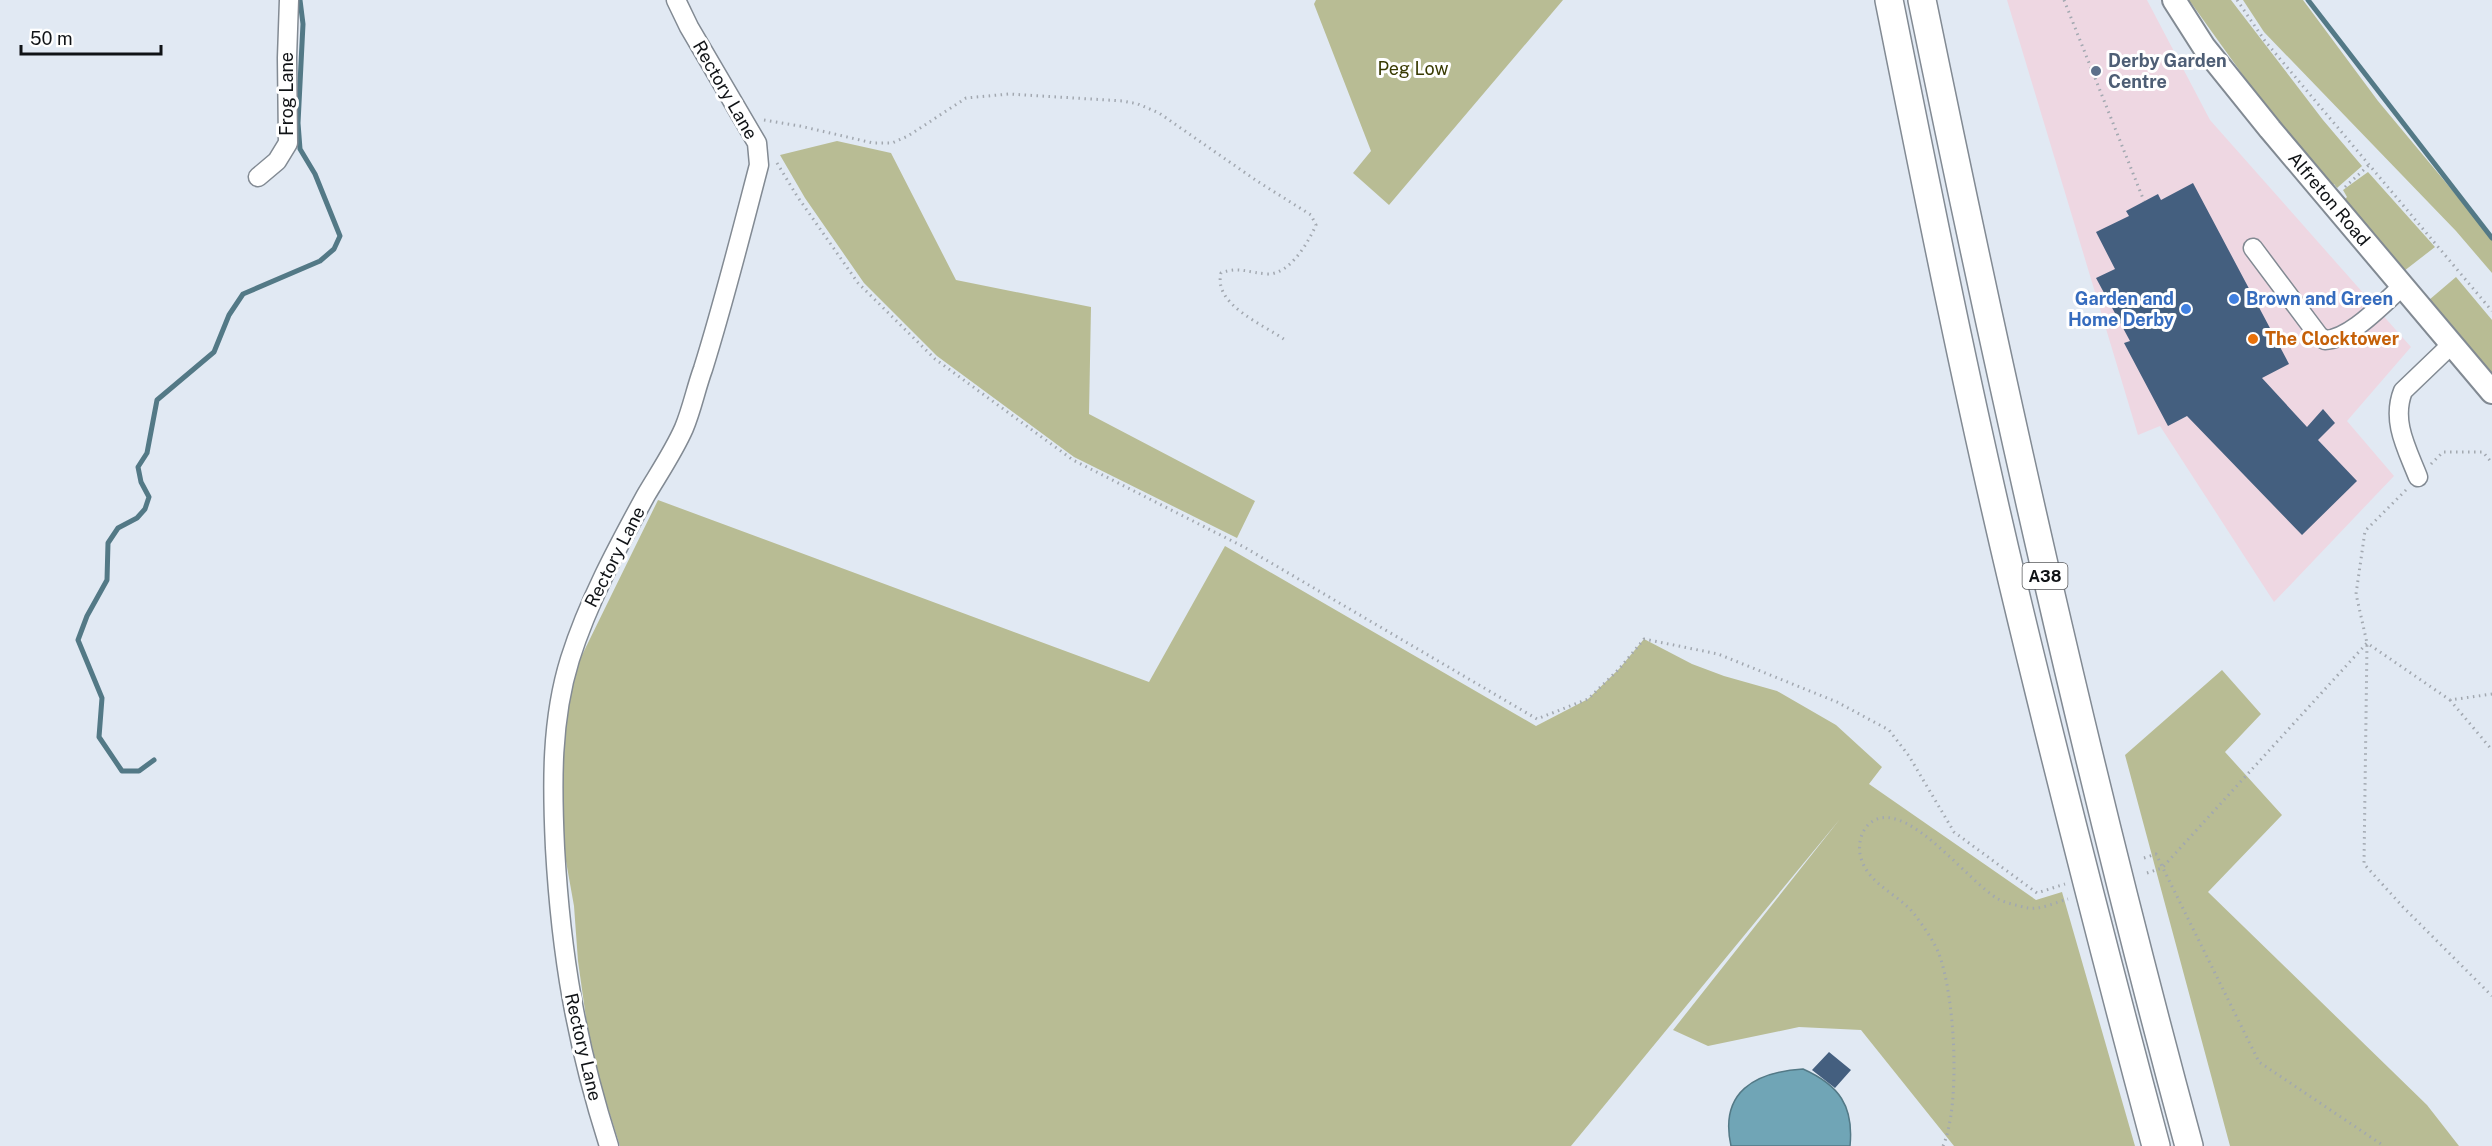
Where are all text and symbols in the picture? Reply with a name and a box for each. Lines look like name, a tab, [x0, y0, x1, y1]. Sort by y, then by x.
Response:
scale bar	[21, 18, 160, 56]
text: 50 m	[30, 28, 73, 49]
street label: Rectory Lane	[689, 37, 762, 143]
place label: Derby Garden Centre	[2108, 50, 2227, 92]
street label: Frog Lane	[276, 52, 297, 136]
park label: Peg Low	[1377, 58, 1449, 79]
marker: Derby Garden Centre	[2089, 64, 2103, 78]
street label: Alfreton Road	[2284, 148, 2375, 250]
place label: Garden and Home Derby	[2068, 288, 2174, 330]
place label: Brown and Green	[2246, 288, 2393, 309]
marker: Brown and Green	[2227, 292, 2241, 306]
marker: Garden and Home Derby	[2179, 302, 2193, 316]
place label: The Clocktower	[2265, 328, 2400, 349]
marker: The Clocktower	[2246, 332, 2260, 346]
street label: Rectory Lane	[580, 503, 649, 611]
road number: A38	[2022, 563, 2068, 589]
street label: Rectory Lane	[561, 991, 606, 1103]

